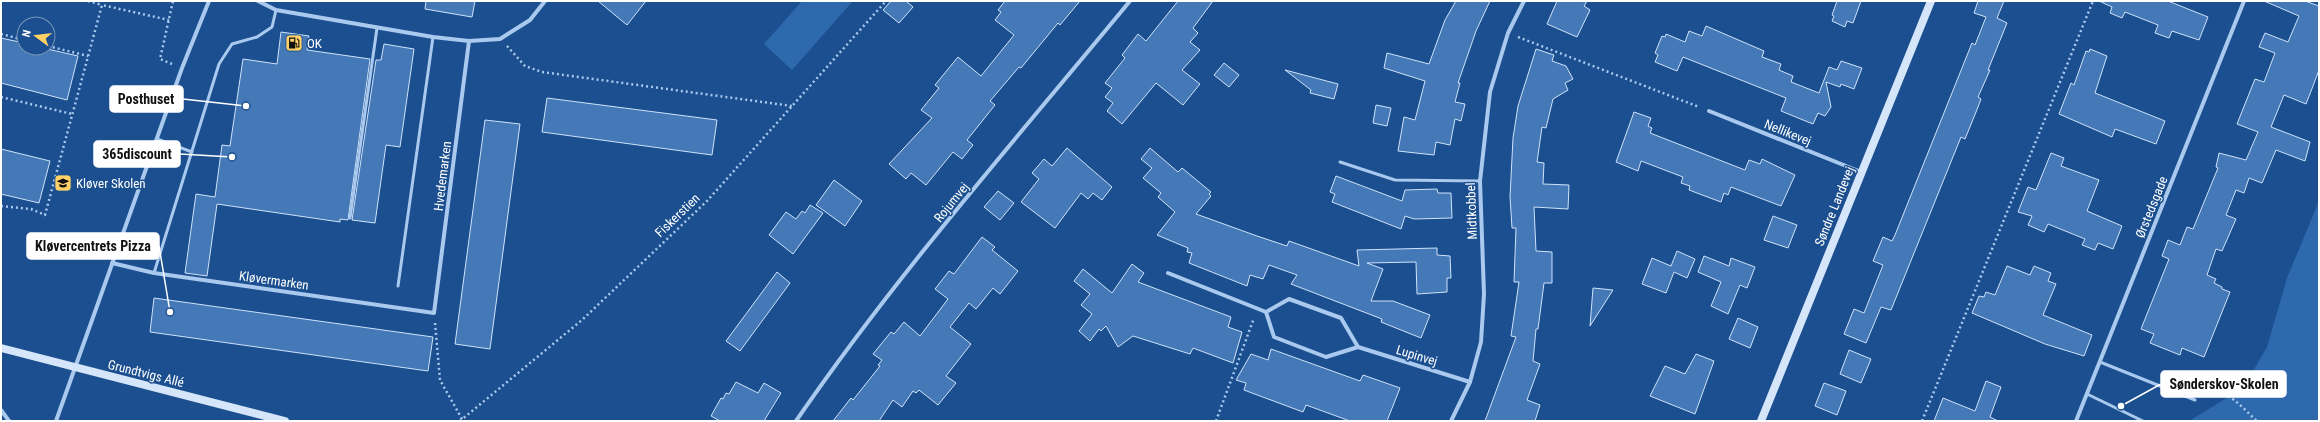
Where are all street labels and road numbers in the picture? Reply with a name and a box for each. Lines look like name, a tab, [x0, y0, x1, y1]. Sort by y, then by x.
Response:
street label: Nellikevej	[1762, 116, 1814, 149]
street label: Hvedemarken	[431, 140, 454, 212]
street label: Søndre Landevej	[1812, 164, 1857, 248]
street label: Ørstedsgade	[2132, 174, 2171, 240]
street label: Rojumvej	[931, 179, 972, 225]
street label: Midtkobbel	[1463, 182, 1480, 240]
street label: Fiskerstien	[652, 190, 703, 240]
street label: Kløvermarken	[238, 268, 310, 293]
street label: Lupinvej	[1394, 342, 1439, 369]
street label: Grundtvigs Allé	[106, 357, 186, 390]

